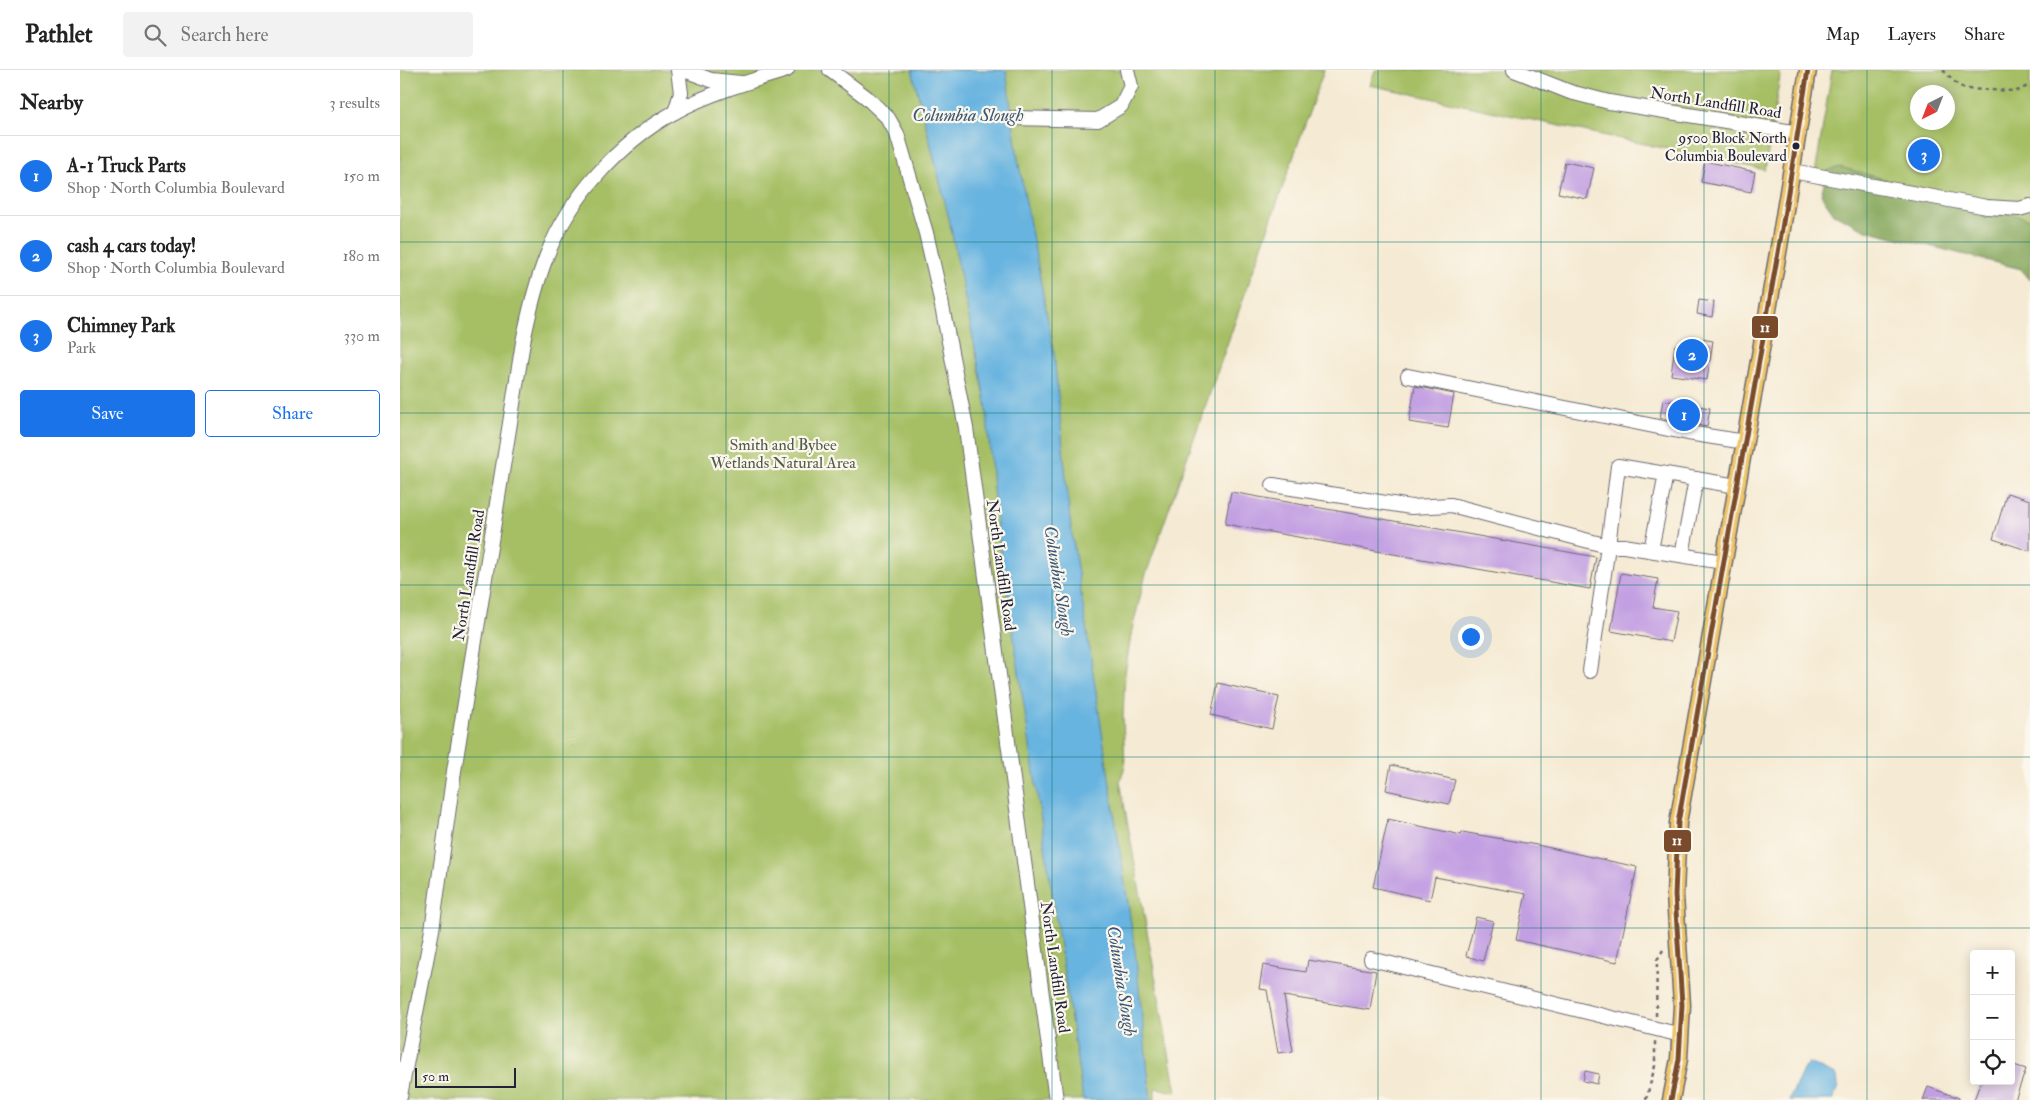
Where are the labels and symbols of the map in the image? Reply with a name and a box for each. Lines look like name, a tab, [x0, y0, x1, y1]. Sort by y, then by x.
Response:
street label: North Landfill Road	[1649, 83, 1783, 123]
north arrow	[1910, 85, 1955, 130]
water label: Columbia Slough	[912, 104, 1024, 127]
place label: 9500 Block North Columbia Boulevard	[1665, 129, 1788, 166]
pin: 3	[1908, 136, 1940, 174]
marker: 9500 Block North Columbia Boulevard	[1791, 141, 1801, 151]
line badge: 11	[1751, 315, 1779, 339]
text: 11	[1760, 319, 1770, 336]
pin: 2	[1676, 336, 1708, 374]
pin: 1	[1668, 396, 1700, 434]
park label: Smith and Bybee Wetlands Natural Area	[709, 435, 856, 473]
street label: North Landfill Road	[982, 498, 1020, 632]
street label: North Landfill Road	[449, 508, 489, 642]
water label: Columbia Slough	[1038, 524, 1079, 638]
your location	[1458, 624, 1484, 650]
line badge: 11	[1663, 829, 1692, 853]
text: 11	[1672, 832, 1682, 849]
street label: North Landfill Road	[1036, 900, 1074, 1034]
water label: Columbia Slough	[1101, 924, 1142, 1038]
scale bar	[415, 1065, 516, 1088]

